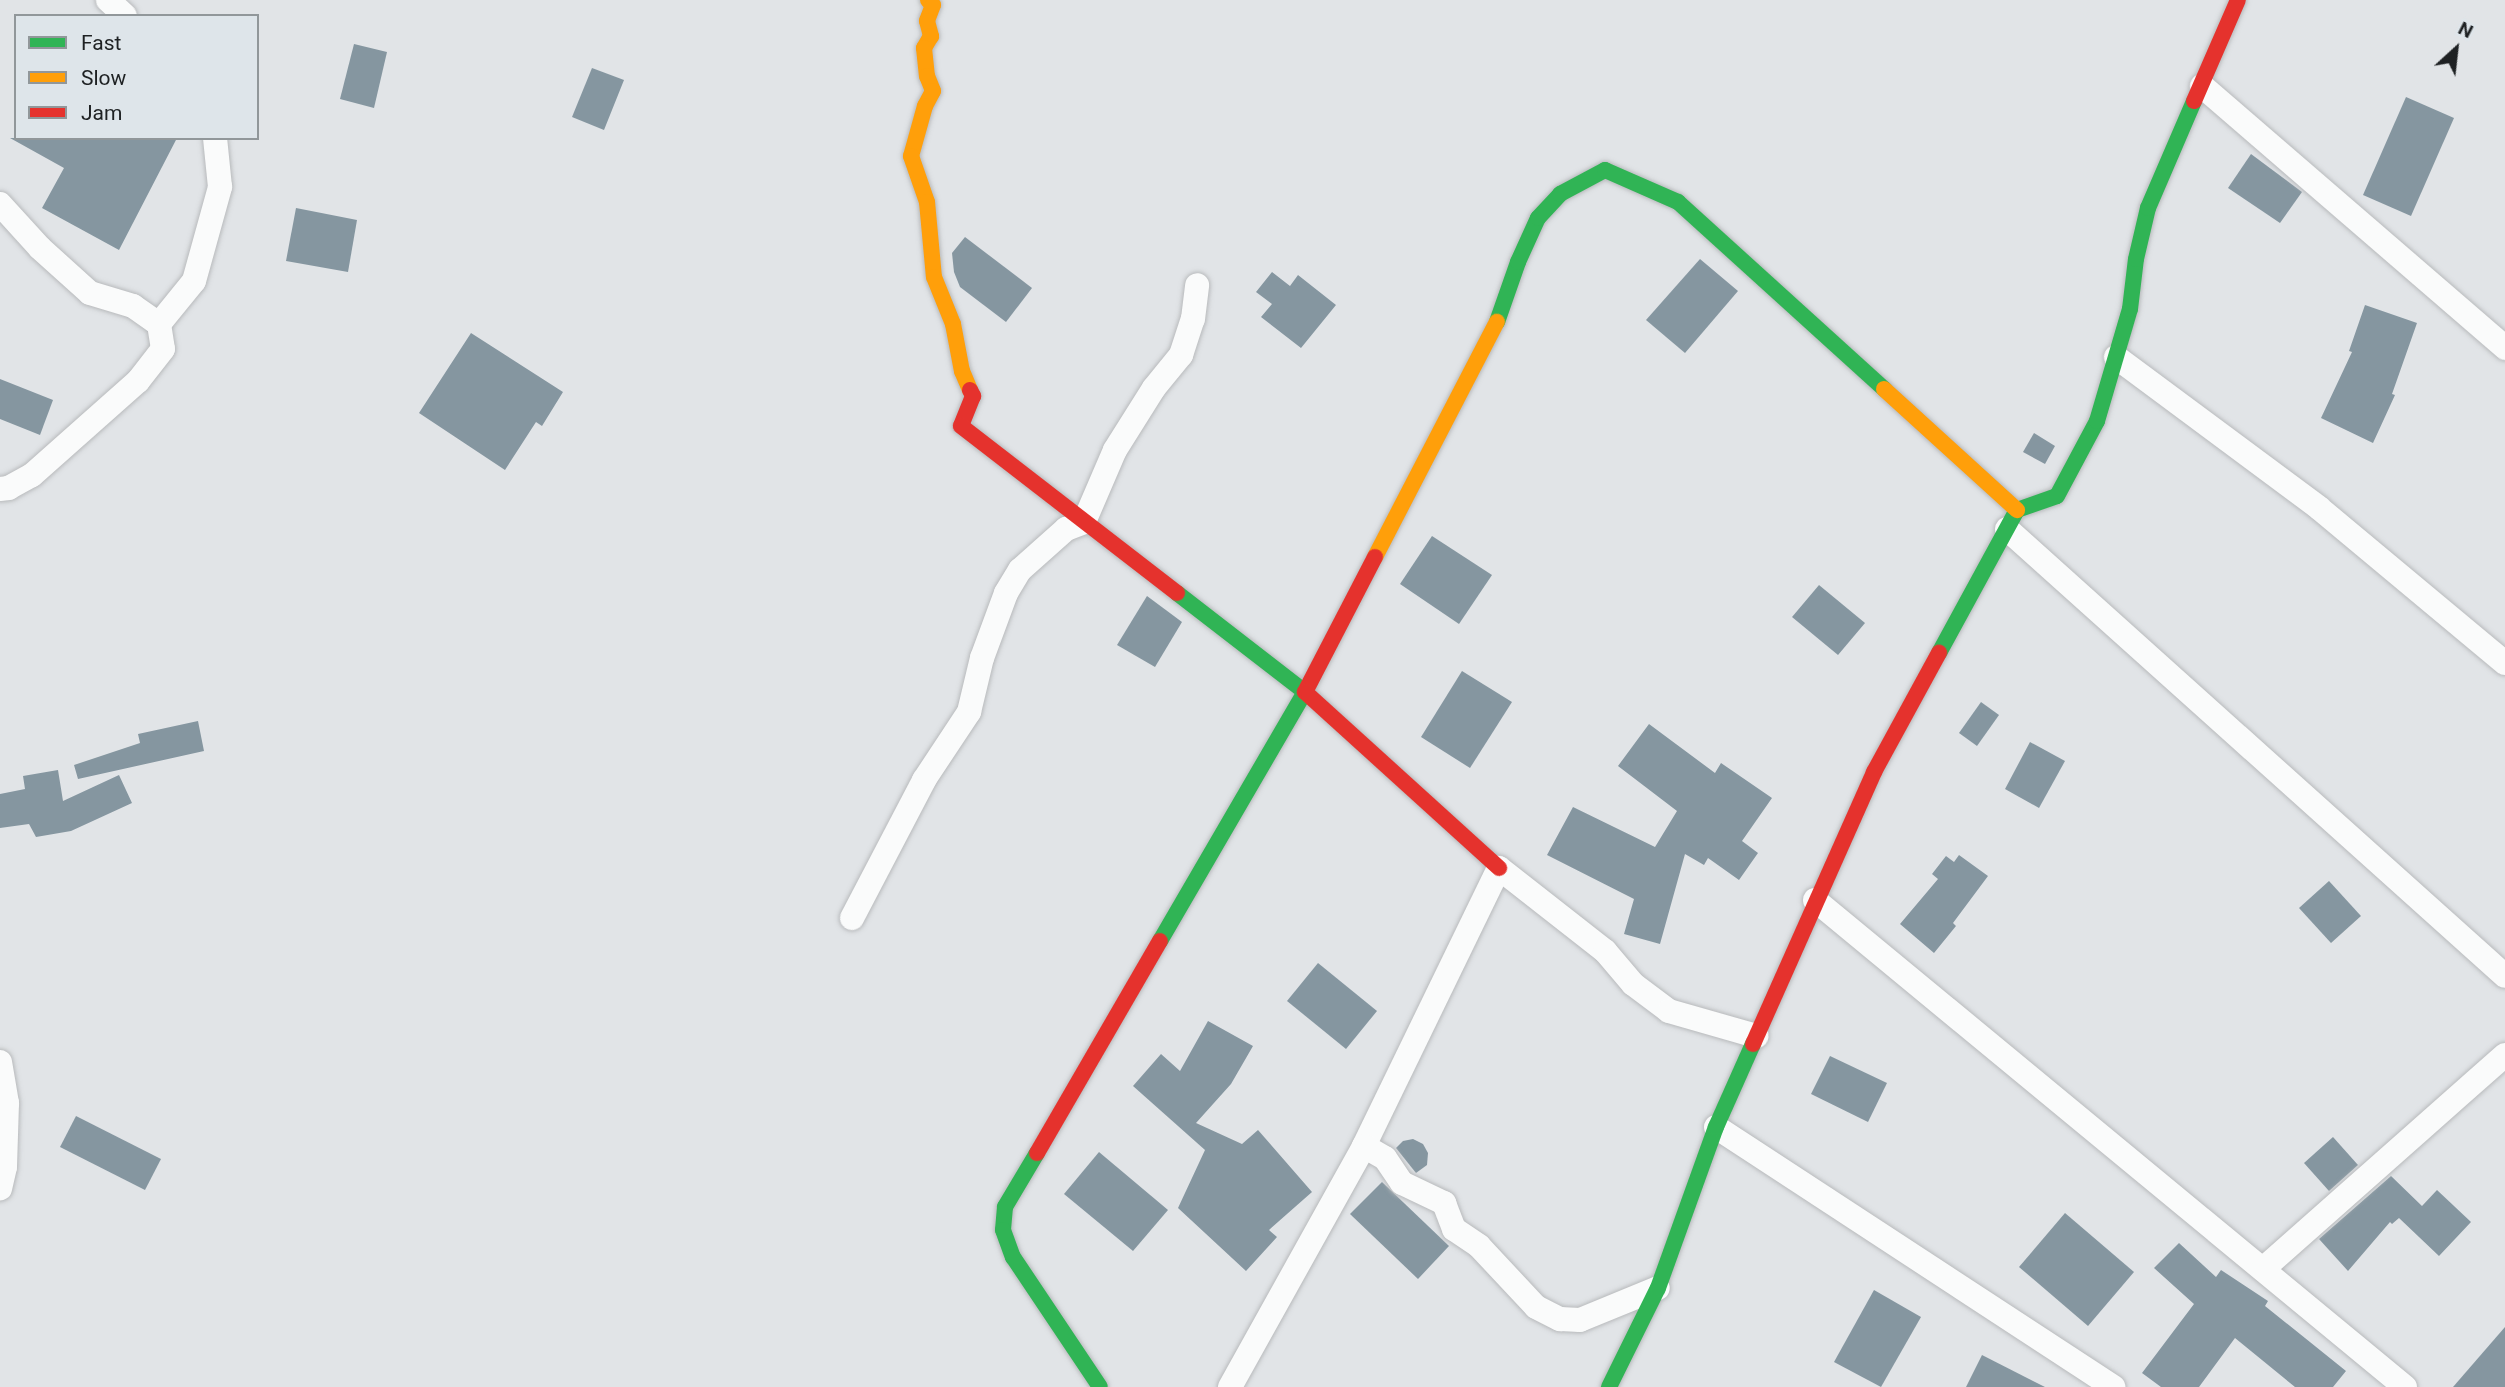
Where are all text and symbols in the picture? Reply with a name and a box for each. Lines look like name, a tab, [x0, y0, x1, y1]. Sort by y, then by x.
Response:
legend	[14, 14, 259, 140]
north arrow	[2421, 14, 2491, 84]
text: N	[2455, 17, 2477, 43]
text: Fast	[81, 31, 121, 55]
text: Slow	[81, 66, 126, 90]
text: Jam	[81, 101, 122, 125]

